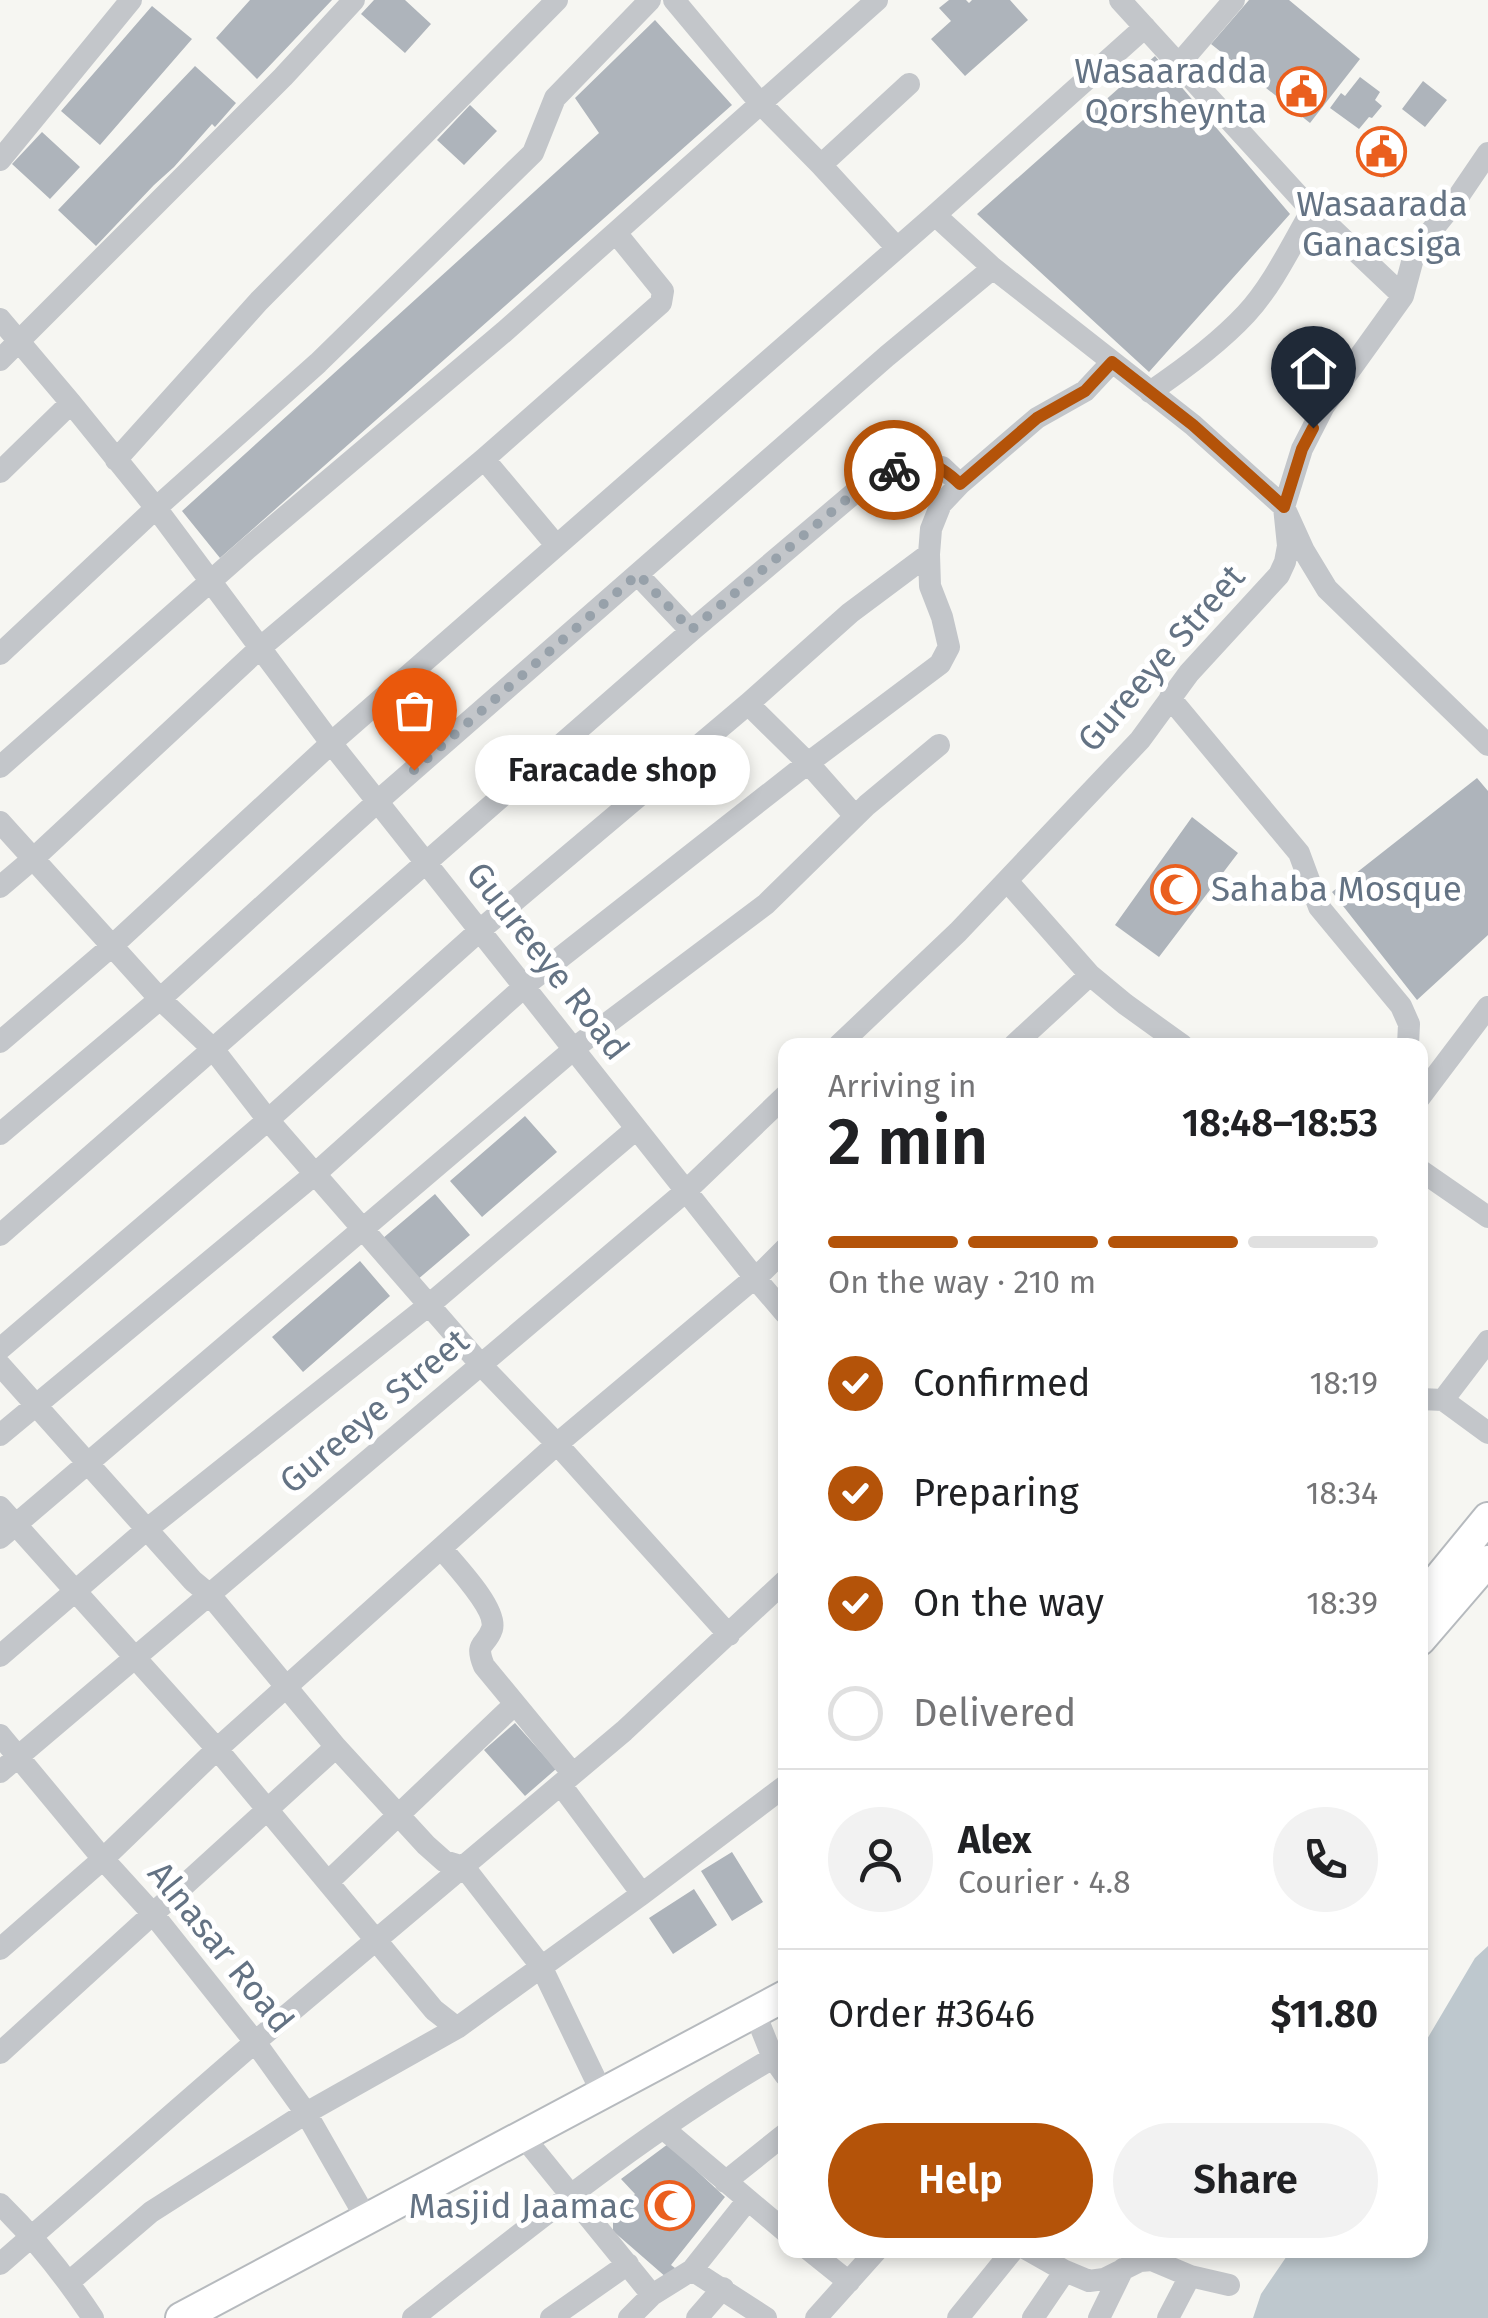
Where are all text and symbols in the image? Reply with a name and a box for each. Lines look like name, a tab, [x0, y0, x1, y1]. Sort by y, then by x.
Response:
place label: Wasaaradda Qorsheynta	[1074, 50, 1267, 132]
public building icon: Wasaaradda Qorsheynta	[1276, 65, 1328, 117]
public building icon: Wasaarada Ganacsiga	[1356, 126, 1408, 178]
place label: Wasaarada Ganacsiga	[1296, 183, 1468, 265]
pin	[1271, 326, 1356, 429]
icon: home	[1286, 341, 1341, 396]
courier	[844, 420, 944, 520]
icon: bike	[867, 443, 922, 498]
street label: Gureeye Street	[1069, 556, 1254, 760]
pin	[372, 668, 457, 771]
icon: bag	[387, 683, 442, 738]
callout: Faracade shop	[474, 735, 749, 805]
text: Faracade shop	[508, 751, 717, 789]
street label: Guureeye Road	[458, 854, 638, 1068]
mosque icon: Sahaba Mosque	[1150, 863, 1202, 915]
place label: Sahaba Mosque	[1211, 868, 1462, 910]
text: Arriving in	[828, 1067, 976, 1105]
text: 18:48–18:53	[1182, 1100, 1378, 1146]
text: 2 min	[828, 1103, 988, 1181]
text: On the way · 210 m	[828, 1263, 1096, 1301]
street label: Gureeye Street	[271, 1320, 477, 1502]
icon: check	[828, 1356, 883, 1411]
text: Confirmed	[913, 1360, 1091, 1406]
text: 18:19	[1309, 1364, 1378, 1402]
icon: check	[828, 1466, 883, 1521]
text: Preparing	[913, 1470, 1079, 1516]
text: 18:34	[1306, 1474, 1378, 1512]
icon: check	[828, 1576, 883, 1631]
text: On the way	[913, 1580, 1104, 1626]
text: 18:39	[1306, 1584, 1378, 1622]
text: Delivered	[913, 1690, 1076, 1736]
button: person	[828, 1807, 933, 1912]
button: phone	[1273, 1807, 1378, 1912]
text: Alex	[958, 1817, 1031, 1863]
street label: Alnasar Road	[139, 1853, 303, 2041]
text: Courier · 4.8	[958, 1863, 1131, 1901]
text: Order #3646	[828, 1991, 1035, 2037]
text: $11.80	[1270, 1991, 1378, 2037]
button: Help	[828, 2123, 1093, 2238]
button: Share	[1113, 2123, 1378, 2238]
mosque icon: Masjid Jaamac	[644, 2180, 696, 2232]
place label: Masjid Jaamac	[409, 2185, 635, 2227]

